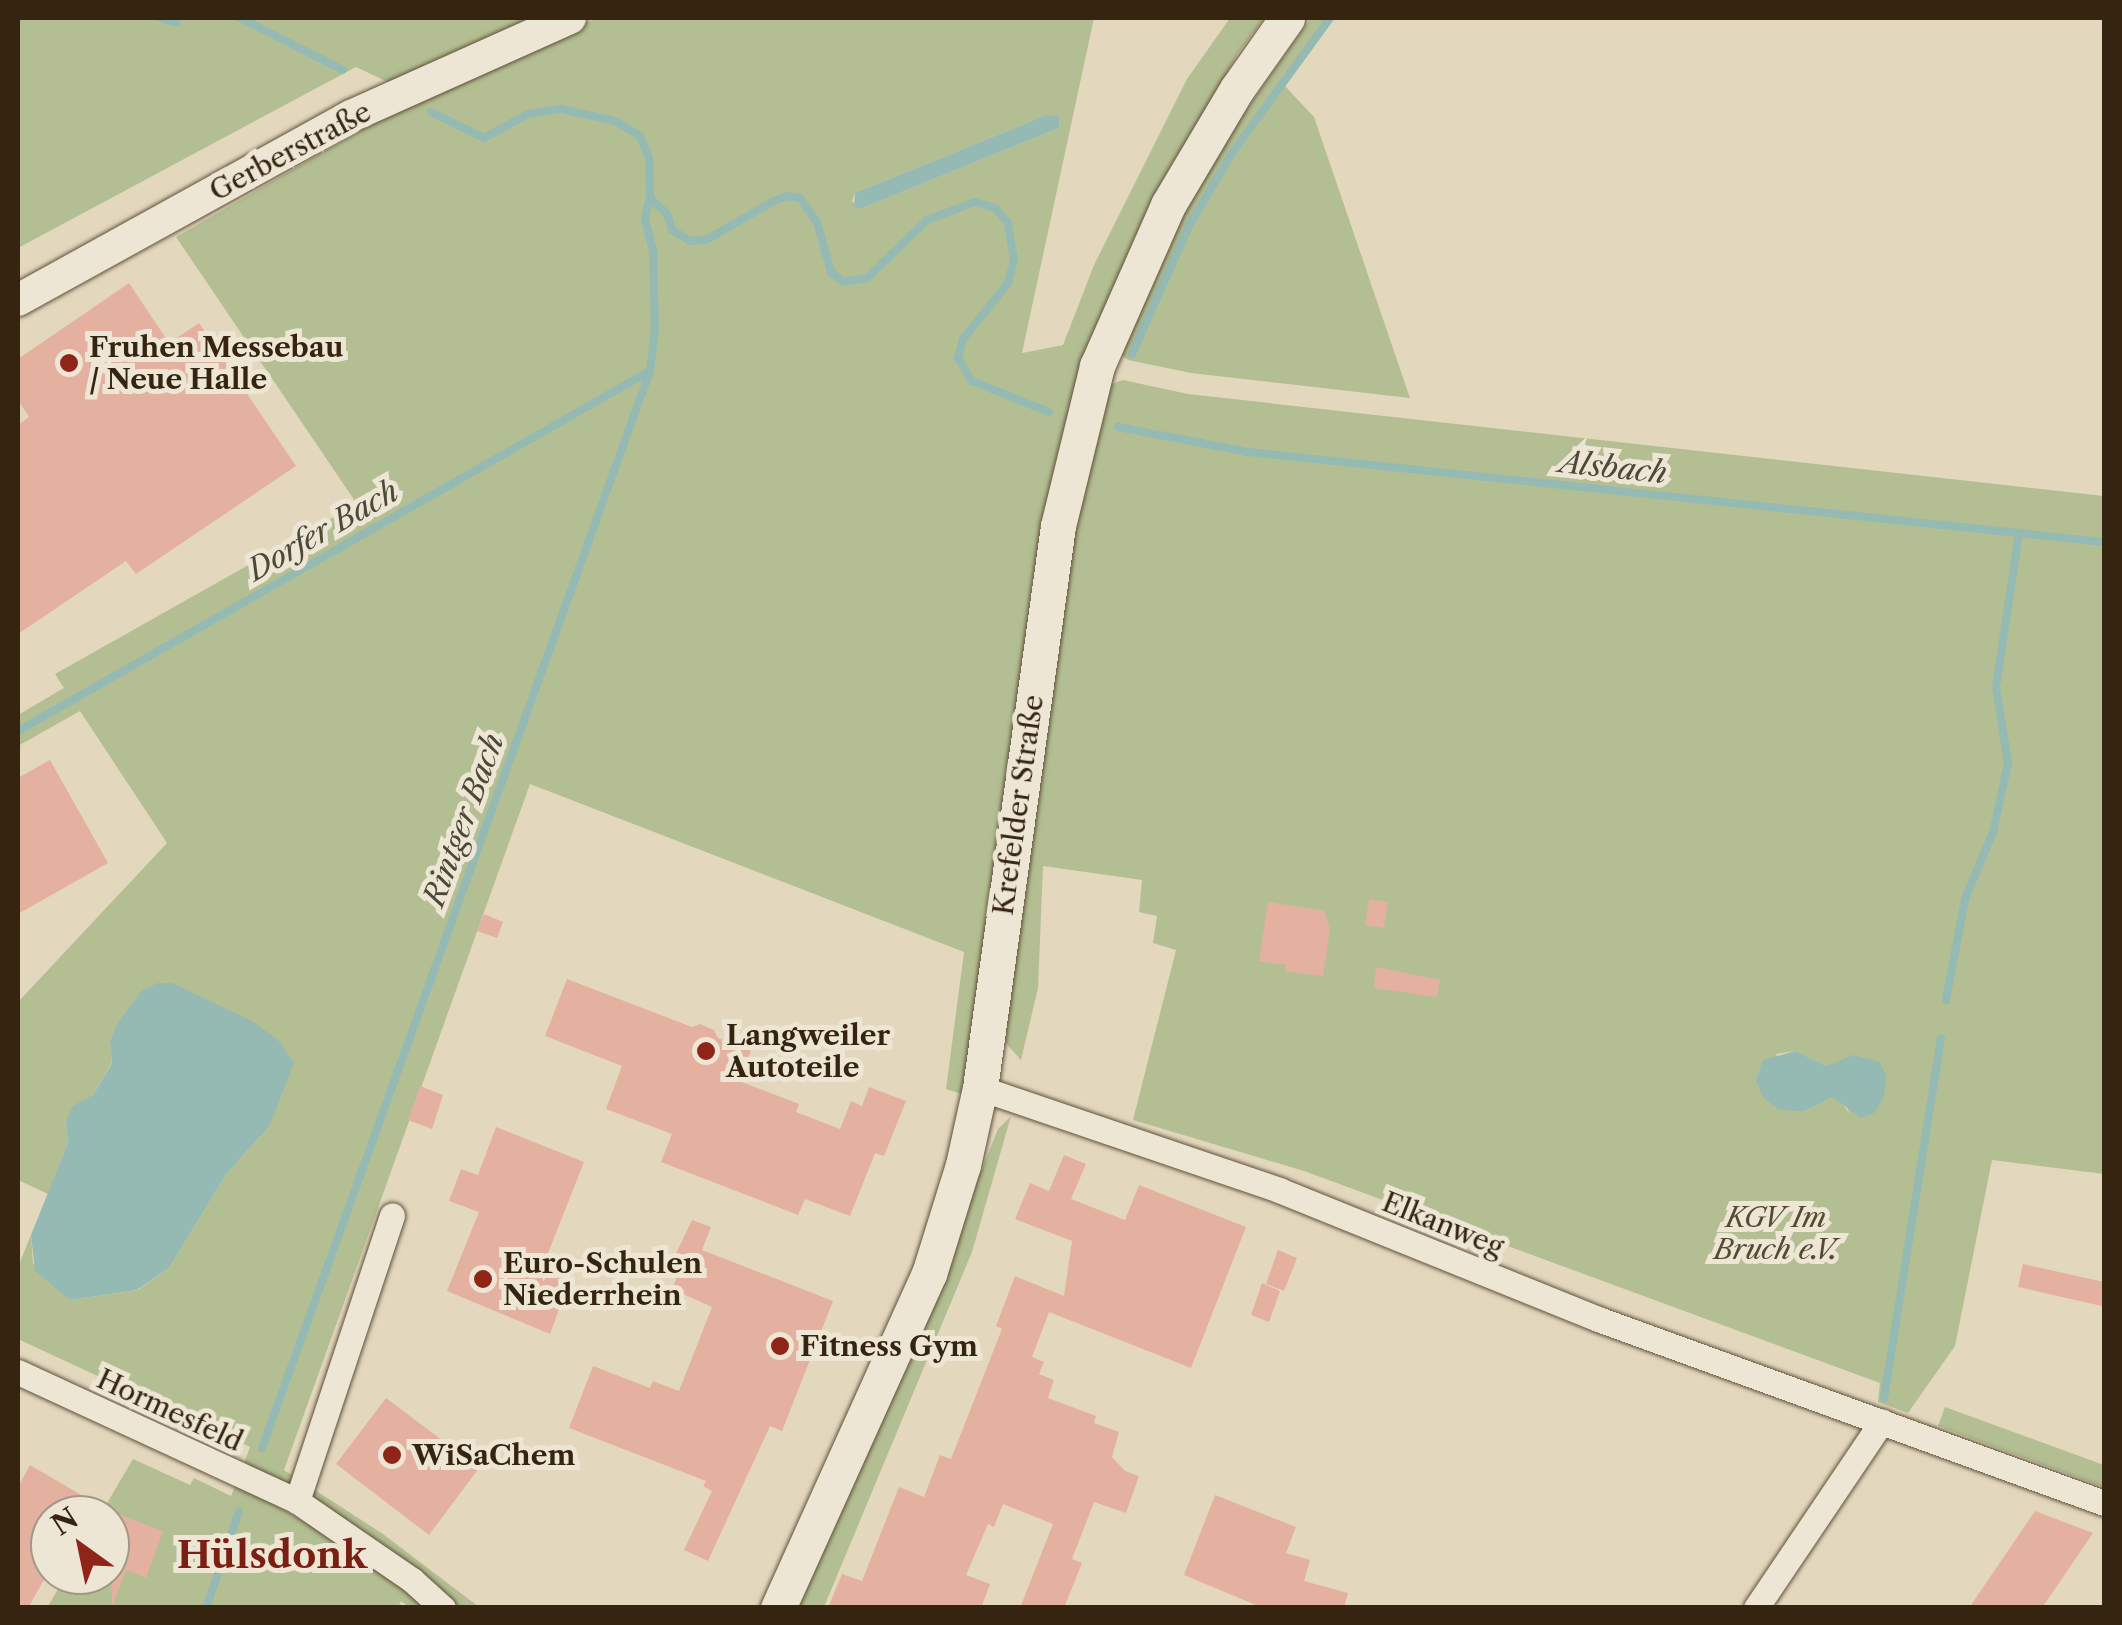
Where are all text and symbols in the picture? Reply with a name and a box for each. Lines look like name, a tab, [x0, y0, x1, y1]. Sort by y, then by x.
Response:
street label: Gerberstraße	[204, 94, 376, 208]
place label: Fruhen Messebau / Neue Halle	[89, 330, 344, 396]
marker: Fruhen Messebau / Neue Halle	[58, 352, 80, 374]
water label: Alsbach	[1557, 444, 1669, 492]
water label: Dorfer Bach	[241, 473, 405, 589]
street label: Krefelder Straße	[986, 692, 1050, 918]
water label: Rintger Bach	[416, 729, 512, 911]
place label: Langweiler Autoteile	[726, 1018, 890, 1084]
marker: Langweiler Autoteile	[695, 1040, 717, 1062]
street label: Elkanweg	[1378, 1185, 1508, 1263]
park label: KGV Im Bruch e.V.	[1714, 1200, 1838, 1266]
place label: Euro-Schulen Niederrhein	[503, 1246, 702, 1312]
marker: Euro-Schulen Niederrhein	[472, 1268, 494, 1290]
place label: Fitness Gym	[800, 1329, 978, 1363]
marker: Fitness Gym	[769, 1335, 791, 1357]
street label: Hormesfeld	[92, 1362, 248, 1458]
place label: WiSaChem	[412, 1438, 575, 1472]
marker: WiSaChem	[381, 1444, 403, 1466]
north arrow	[30, 1495, 130, 1595]
text: N	[45, 1501, 84, 1542]
district label: Hülsdonk	[177, 1532, 367, 1578]

